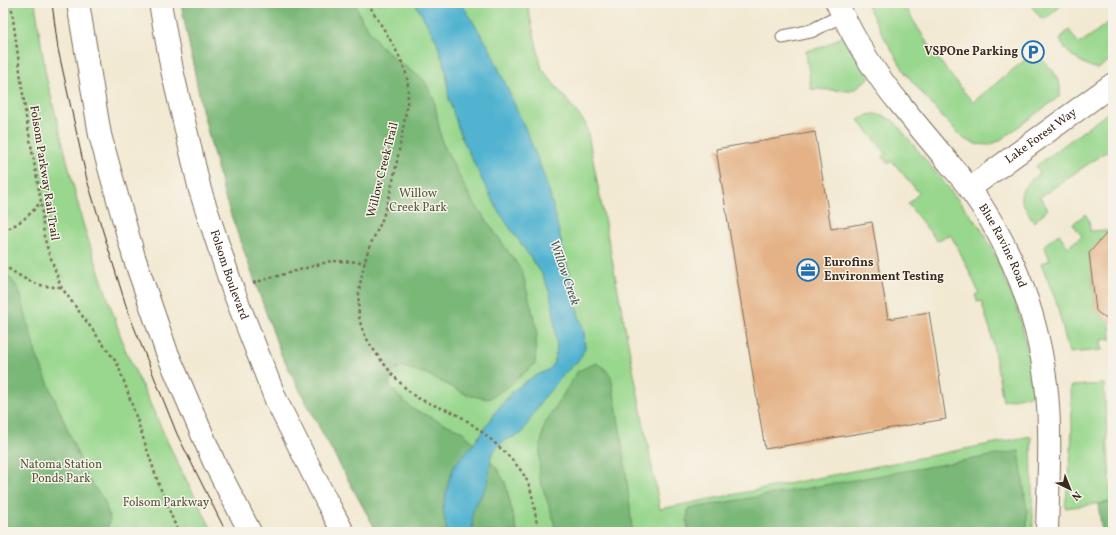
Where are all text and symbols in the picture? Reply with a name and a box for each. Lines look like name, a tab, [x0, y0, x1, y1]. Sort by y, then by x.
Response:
parking icon: VSPOne Parking	[1020, 39, 1046, 65]
place label: VSPOne Parking	[924, 44, 1018, 60]
street label: Folsom Parkway Rail Trail	[25, 104, 63, 242]
street label: Lake Forest Way	[1002, 104, 1081, 168]
street label: Willow Creek Trail	[363, 120, 403, 219]
park label: Willow Creek Park	[389, 186, 447, 216]
street label: Blue Ravine Road	[974, 201, 1030, 290]
street label: Folsom Boulevard	[206, 228, 252, 323]
water label: Willow Creek	[544, 238, 584, 308]
place label: Eurofins Environment Testing	[824, 255, 944, 285]
office icon: Eurofins Environment Testing	[795, 257, 821, 283]
park label: Natoma Station Ponds Park	[20, 457, 102, 487]
north arrow	[1050, 469, 1090, 509]
text: N	[1068, 487, 1084, 503]
park label: Folsom Parkway	[123, 495, 210, 511]

